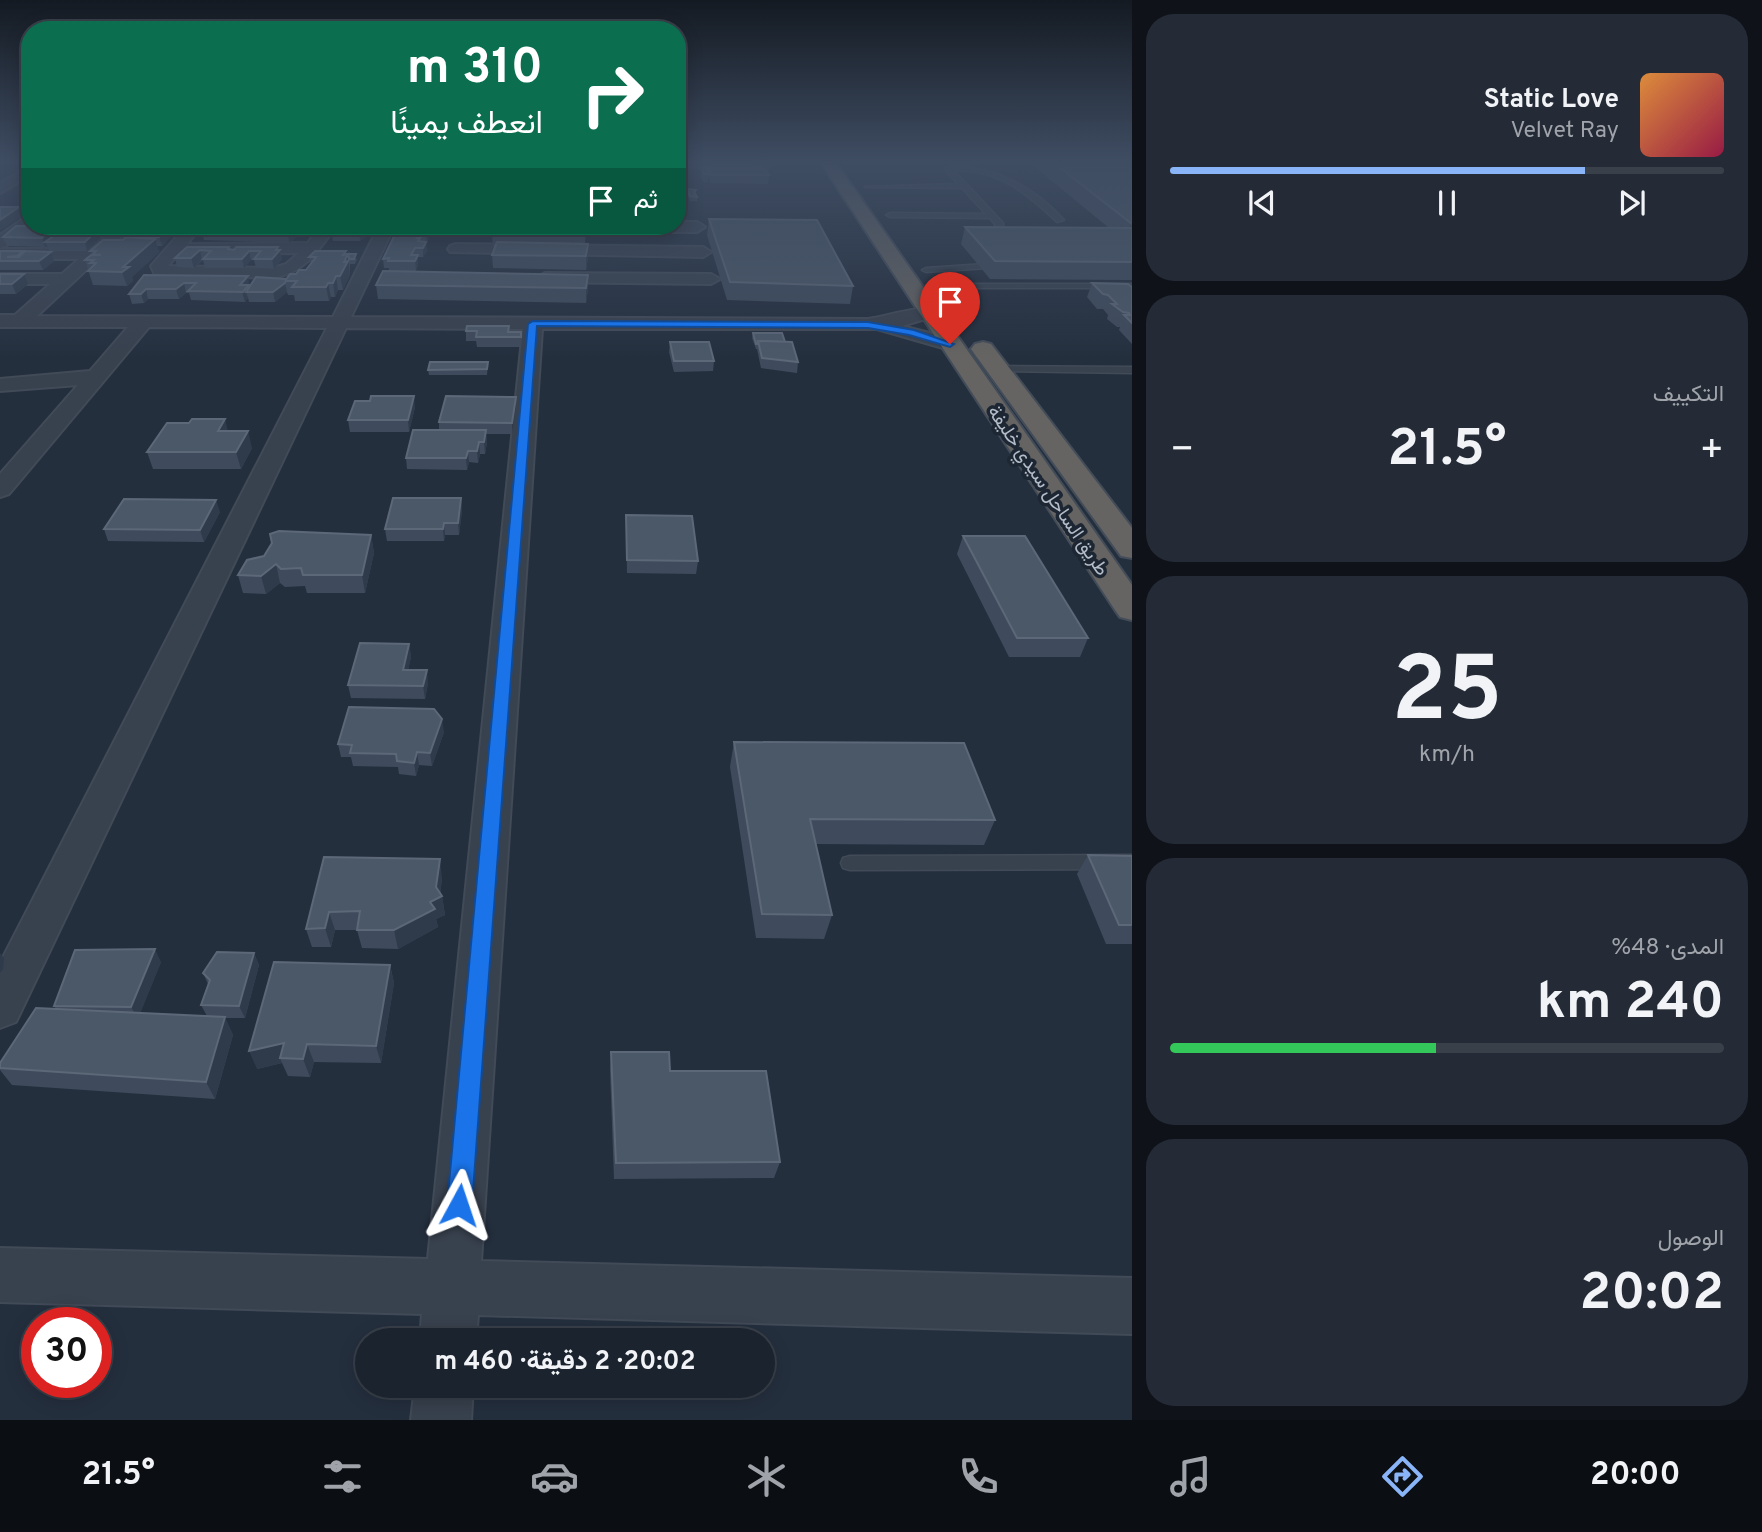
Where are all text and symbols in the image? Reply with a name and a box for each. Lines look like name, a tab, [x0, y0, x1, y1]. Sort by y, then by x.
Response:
text: 310 m	[407, 39, 543, 101]
icon: right	[567, 49, 658, 140]
text: Static Love	[1484, 84, 1619, 117]
text: انعطف يمينًا	[390, 105, 543, 145]
text: Velvet Ray	[1511, 117, 1619, 146]
icon: arrive	[582, 182, 620, 220]
icon: previous	[1243, 184, 1281, 222]
icon: pause	[1428, 184, 1466, 222]
icon: next	[1613, 184, 1651, 222]
text: ثم	[634, 185, 658, 218]
pin	[920, 272, 980, 344]
icon: arrive	[931, 283, 969, 321]
text: التكييف	[1653, 381, 1724, 410]
street label: طريق الساحل سيدي خليفة	[980, 401, 1113, 582]
text: 21.5°	[1388, 418, 1506, 484]
text: −	[1170, 427, 1195, 476]
text: +	[1699, 427, 1724, 476]
text: 25	[1391, 638, 1503, 753]
text: km/h	[1419, 741, 1475, 770]
text: المدى · 48%	[1611, 934, 1724, 963]
text: 240 km	[1537, 971, 1724, 1037]
position arrow	[422, 1168, 496, 1242]
text: الوصول	[1658, 1225, 1724, 1254]
text: 20:02	[1579, 1262, 1724, 1328]
speed limit sign: 30	[21, 1307, 112, 1398]
text: 20:02 · 2 دقيقة · 460 m	[434, 1346, 696, 1379]
icon: filters	[318, 1452, 367, 1501]
icon: car	[530, 1452, 579, 1501]
icon: climate	[742, 1452, 791, 1501]
icon: phone	[954, 1452, 1003, 1501]
icon: music	[1166, 1452, 1215, 1501]
icon: directions	[1378, 1452, 1427, 1501]
text: 21.5°	[82, 1456, 155, 1496]
text: 20:00	[1590, 1456, 1681, 1496]

